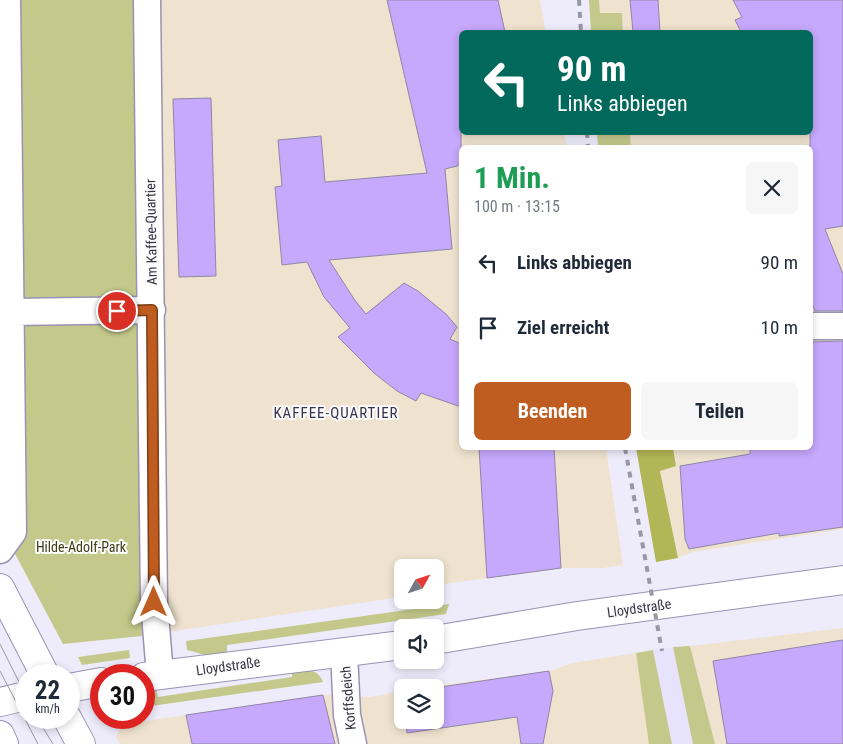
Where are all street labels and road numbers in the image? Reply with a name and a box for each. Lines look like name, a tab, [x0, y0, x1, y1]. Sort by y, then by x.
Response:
street label: Am Kaffee-Quartier	[142, 179, 160, 285]
street label: Lloydstraße	[606, 596, 673, 620]
street label: Lloydstraße	[195, 654, 262, 678]
street label: Korffsdeich	[337, 665, 359, 731]

